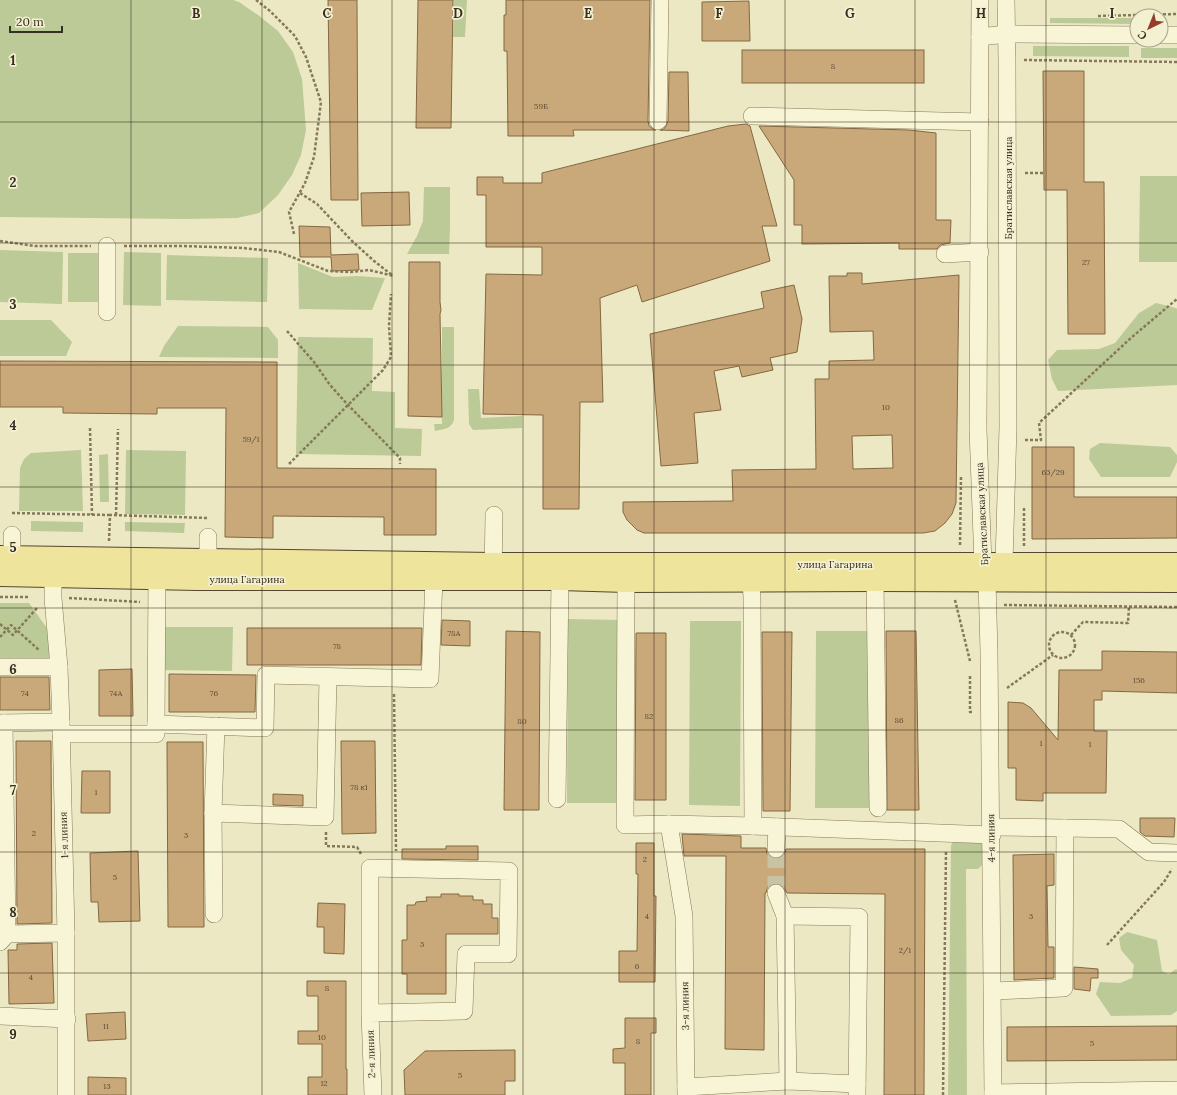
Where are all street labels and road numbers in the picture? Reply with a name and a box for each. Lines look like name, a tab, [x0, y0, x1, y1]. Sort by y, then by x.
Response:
street label: Братиславская улица	[1002, 137, 1015, 239]
street label: Братиславская улица	[973, 462, 991, 566]
street label: улица Гагарина	[797, 558, 873, 571]
street label: улица Гагарина	[209, 573, 285, 586]
street label: 1-я линия	[57, 811, 71, 859]
street label: 4-я линия	[984, 814, 998, 862]
street label: 3-я линия	[678, 982, 692, 1030]
street label: 2-я линия	[364, 1030, 378, 1078]

